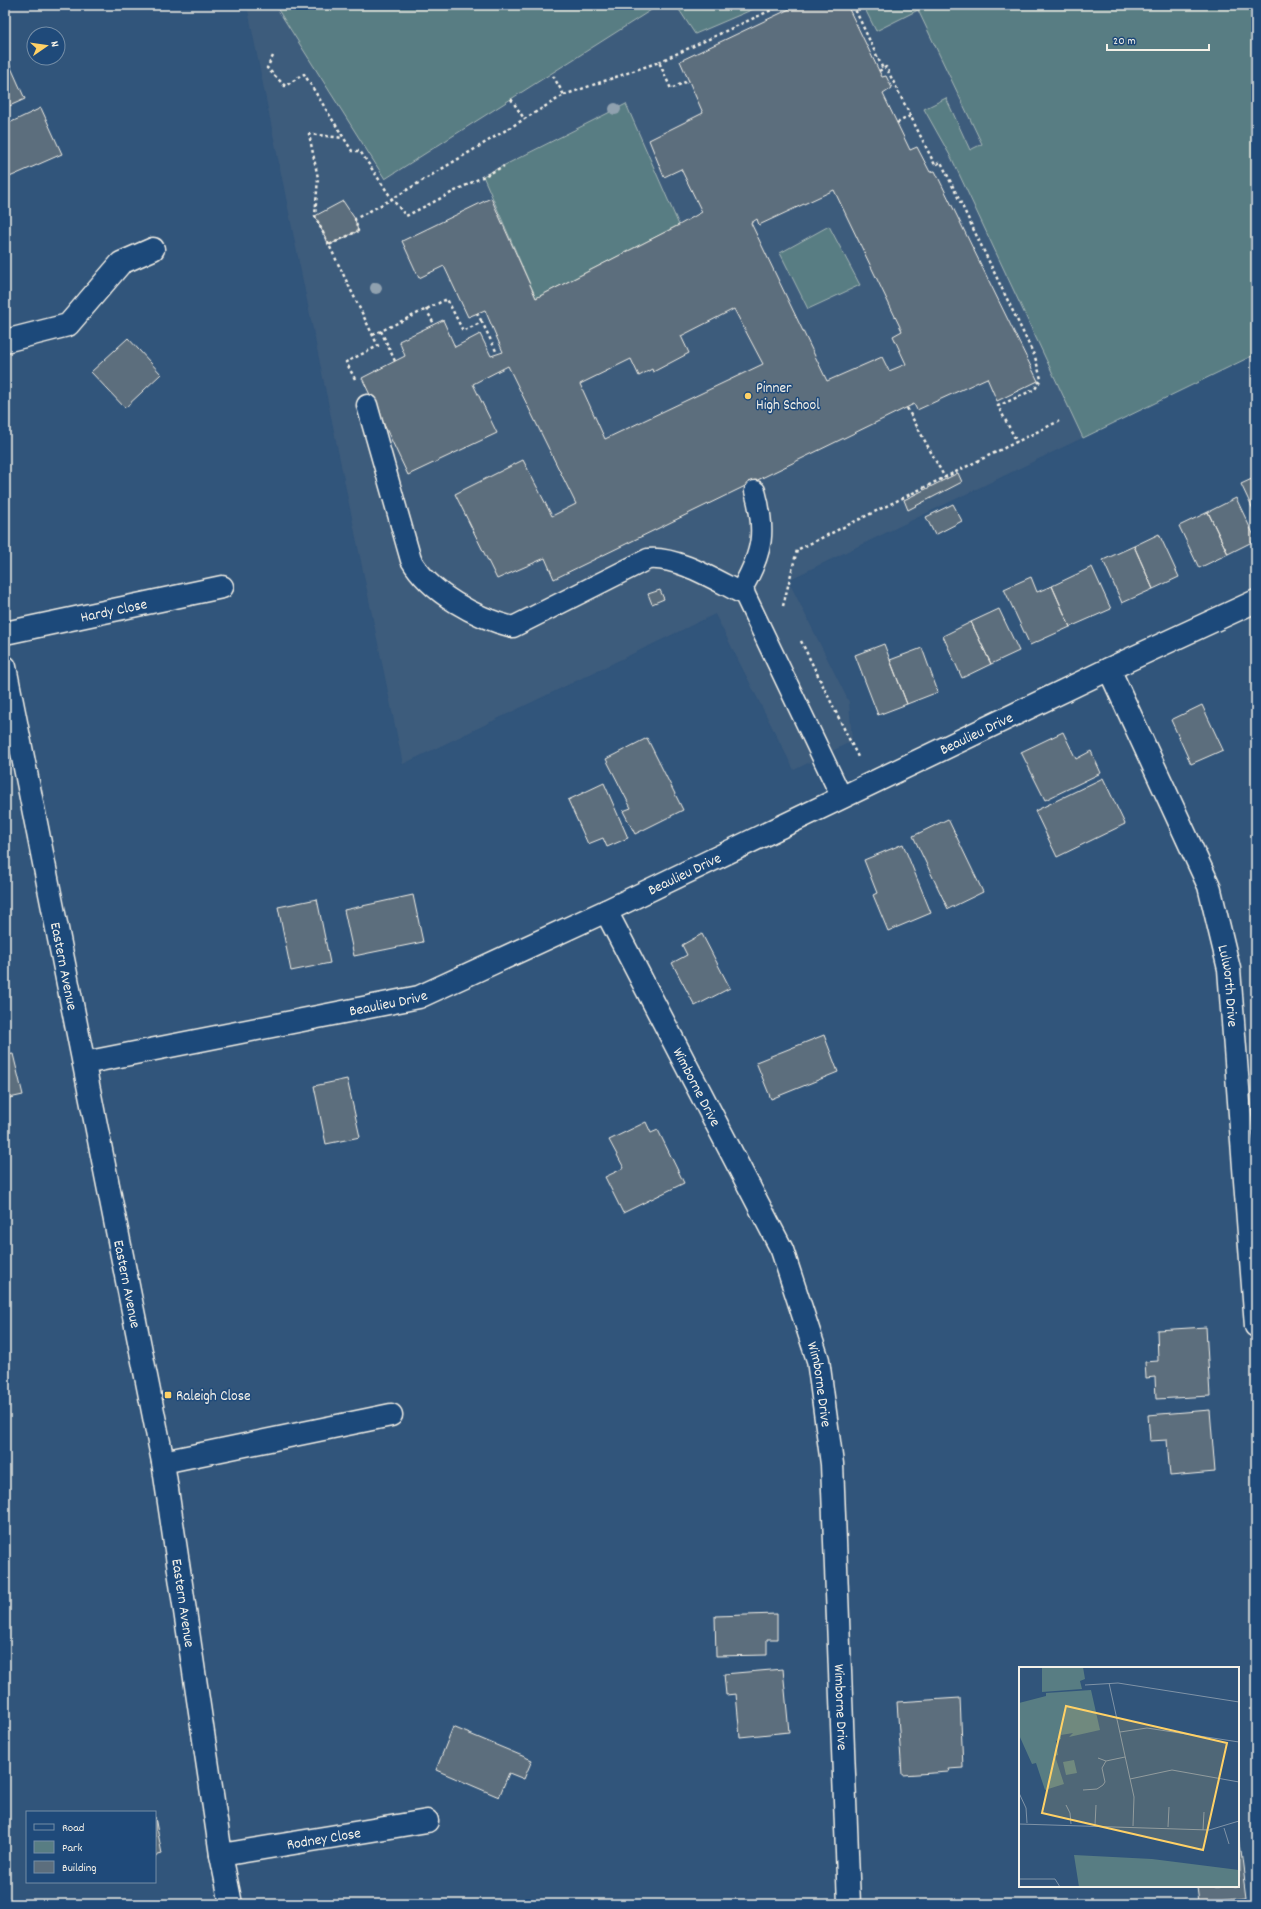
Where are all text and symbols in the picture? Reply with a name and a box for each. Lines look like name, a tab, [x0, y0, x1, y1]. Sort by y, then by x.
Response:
north arrow	[26, 26, 66, 66]
scale bar	[1107, 26, 1209, 52]
text: 20 m	[1113, 33, 1136, 50]
text: N	[45, 40, 62, 49]
place label: Pinner High School	[756, 378, 820, 417]
marker: Pinner High School	[743, 391, 753, 401]
street label: Hardy Close	[79, 594, 150, 630]
street label: Beaulieu Drive	[937, 708, 1018, 762]
street label: Beaulieu Drive	[645, 848, 726, 902]
street label: Eastern Avenue	[43, 921, 82, 1013]
street label: Lulworth Drive	[1211, 943, 1242, 1028]
street label: Beaulieu Drive	[348, 985, 432, 1023]
street label: Wimborne Drive	[666, 1044, 725, 1131]
street label: Eastern Avenue	[106, 1238, 145, 1331]
street label: Wimborne Drive	[800, 1339, 836, 1429]
place label: Raleigh Close	[176, 1386, 251, 1408]
marker: Raleigh Close	[163, 1390, 173, 1400]
street label: Eastern Avenue	[164, 1557, 199, 1649]
street label: Wimborne Drive	[827, 1664, 852, 1751]
inset map	[1019, 1667, 1239, 1887]
legend	[26, 1811, 156, 1883]
text: Road	[62, 1820, 84, 1837]
street label: Rodney Close	[285, 1823, 363, 1857]
text: Park	[62, 1840, 83, 1857]
text: Building	[62, 1860, 97, 1877]

